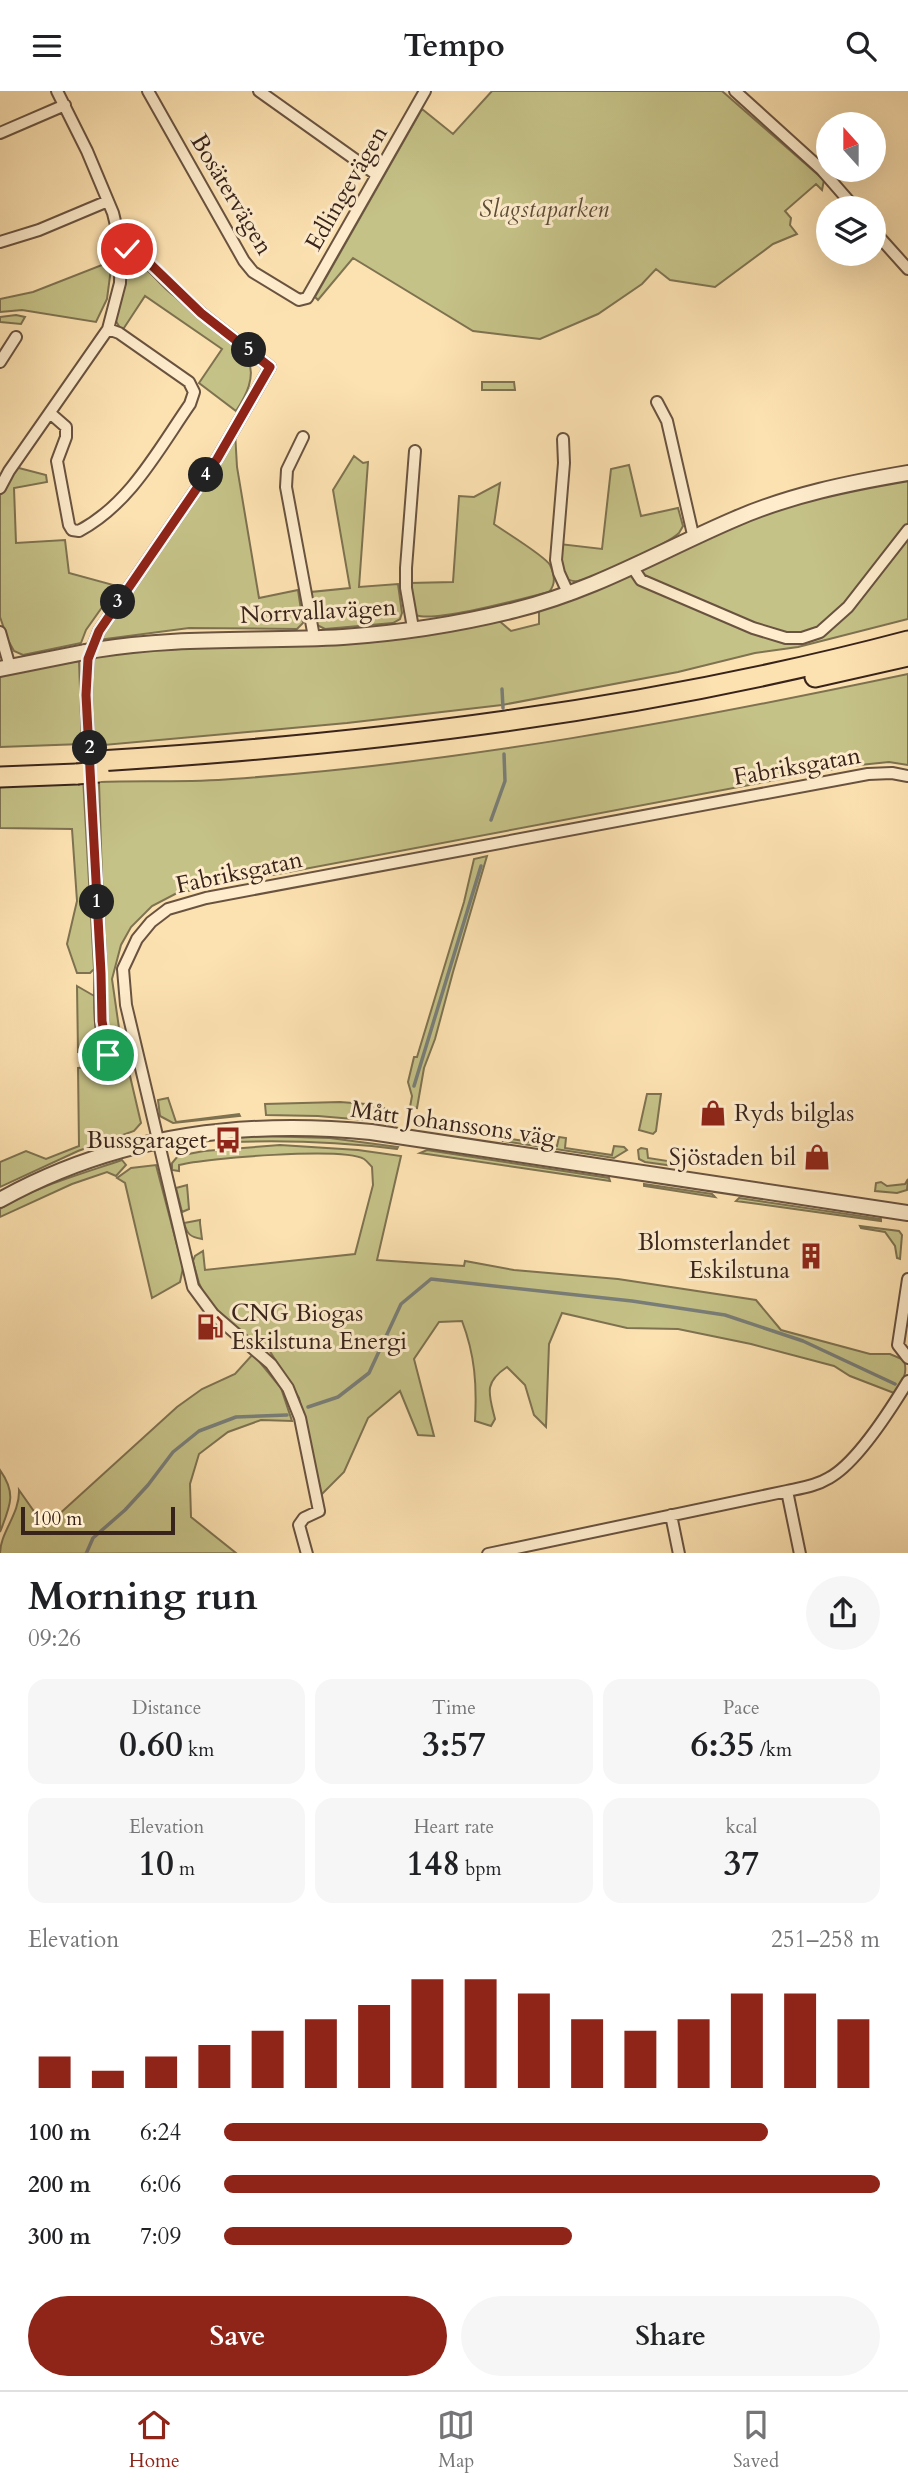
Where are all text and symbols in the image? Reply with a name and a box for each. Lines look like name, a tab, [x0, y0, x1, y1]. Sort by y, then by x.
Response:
text: Tempo	[403, 24, 505, 68]
icon: menu	[28, 27, 66, 65]
icon: search	[842, 27, 880, 65]
north arrow	[816, 112, 886, 182]
map controls	[816, 112, 886, 266]
street label: Edlingevägen	[297, 119, 396, 257]
street label: Bosätervägen	[182, 128, 281, 261]
park label: Slagstaparken	[479, 193, 609, 226]
button: layers	[816, 196, 886, 266]
pin	[97, 219, 157, 279]
icon: check	[108, 230, 146, 268]
pin: 5	[232, 333, 266, 367]
text: 5	[244, 336, 253, 362]
pin: 4	[188, 457, 224, 493]
text: 4	[201, 461, 210, 487]
pin: 3	[100, 585, 136, 619]
text: 3	[113, 588, 122, 614]
street label: Norrvallavägen	[239, 591, 398, 632]
pin: 2	[72, 731, 108, 765]
text: 2	[85, 734, 94, 760]
street label: Fabriksgatan	[731, 739, 864, 794]
street label: Fabriksgatan	[173, 843, 306, 902]
pin: 1	[80, 885, 114, 919]
text: 1	[92, 888, 101, 914]
pin	[78, 1025, 138, 1085]
icon: arrive	[89, 1036, 127, 1074]
street label: Mått Johanssons väg	[349, 1093, 558, 1154]
place label: Ryds bilglas	[734, 1097, 854, 1130]
shop icon: Ryds bilglas	[698, 1098, 728, 1128]
place label: Bussgaraget	[87, 1124, 207, 1157]
bus stop icon: Bussgaraget	[213, 1125, 243, 1155]
place label: Sjöstaden bil	[669, 1141, 796, 1174]
shop icon: Sjöstaden bil	[802, 1142, 832, 1172]
place label: Blomsterlandet Eskilstuna	[638, 1226, 791, 1287]
building icon: Blomsterlandet Eskilstuna	[796, 1241, 826, 1271]
place label: CNG Biogas Eskilstuna Energi	[231, 1297, 407, 1358]
fuel station icon: CNG Biogas Eskilstuna Energi	[195, 1312, 225, 1342]
scale bar	[21, 1505, 175, 1536]
text: 100 m	[32, 1506, 82, 1532]
text: Morning run	[28, 1571, 258, 1623]
button: share	[806, 1576, 880, 1650]
text: 09:26	[28, 1623, 81, 1654]
text: Distance	[132, 1695, 201, 1721]
text: Time	[432, 1695, 476, 1721]
text: Pace	[723, 1695, 760, 1721]
text: 0.60	[119, 1721, 183, 1769]
text: 3:57	[422, 1721, 486, 1769]
text: 6:35	[691, 1721, 755, 1769]
text: km	[183, 1737, 214, 1763]
text: /km	[755, 1737, 792, 1763]
text: Elevation	[129, 1814, 204, 1840]
text: Heart rate	[414, 1814, 494, 1840]
text: kcal	[725, 1814, 757, 1840]
text: 10	[138, 1840, 174, 1888]
text: 148	[406, 1840, 460, 1888]
text: 37	[723, 1840, 759, 1888]
text: m	[174, 1856, 195, 1882]
text: bpm	[460, 1856, 502, 1882]
text: Elevation	[28, 1924, 119, 1955]
text: 251–258 m	[771, 1924, 880, 1955]
text: 100 m	[28, 2117, 91, 2148]
text: 6:24	[140, 2117, 181, 2148]
text: 200 m	[28, 2169, 91, 2200]
text: 6:06	[140, 2169, 181, 2200]
text: 300 m	[28, 2221, 91, 2252]
text: 7:09	[140, 2221, 181, 2252]
button: Save	[28, 2296, 447, 2376]
button: Share	[461, 2296, 880, 2376]
tab: Home	[129, 2406, 180, 2474]
tab: Map	[437, 2406, 475, 2474]
tab: Saved	[733, 2406, 779, 2474]

